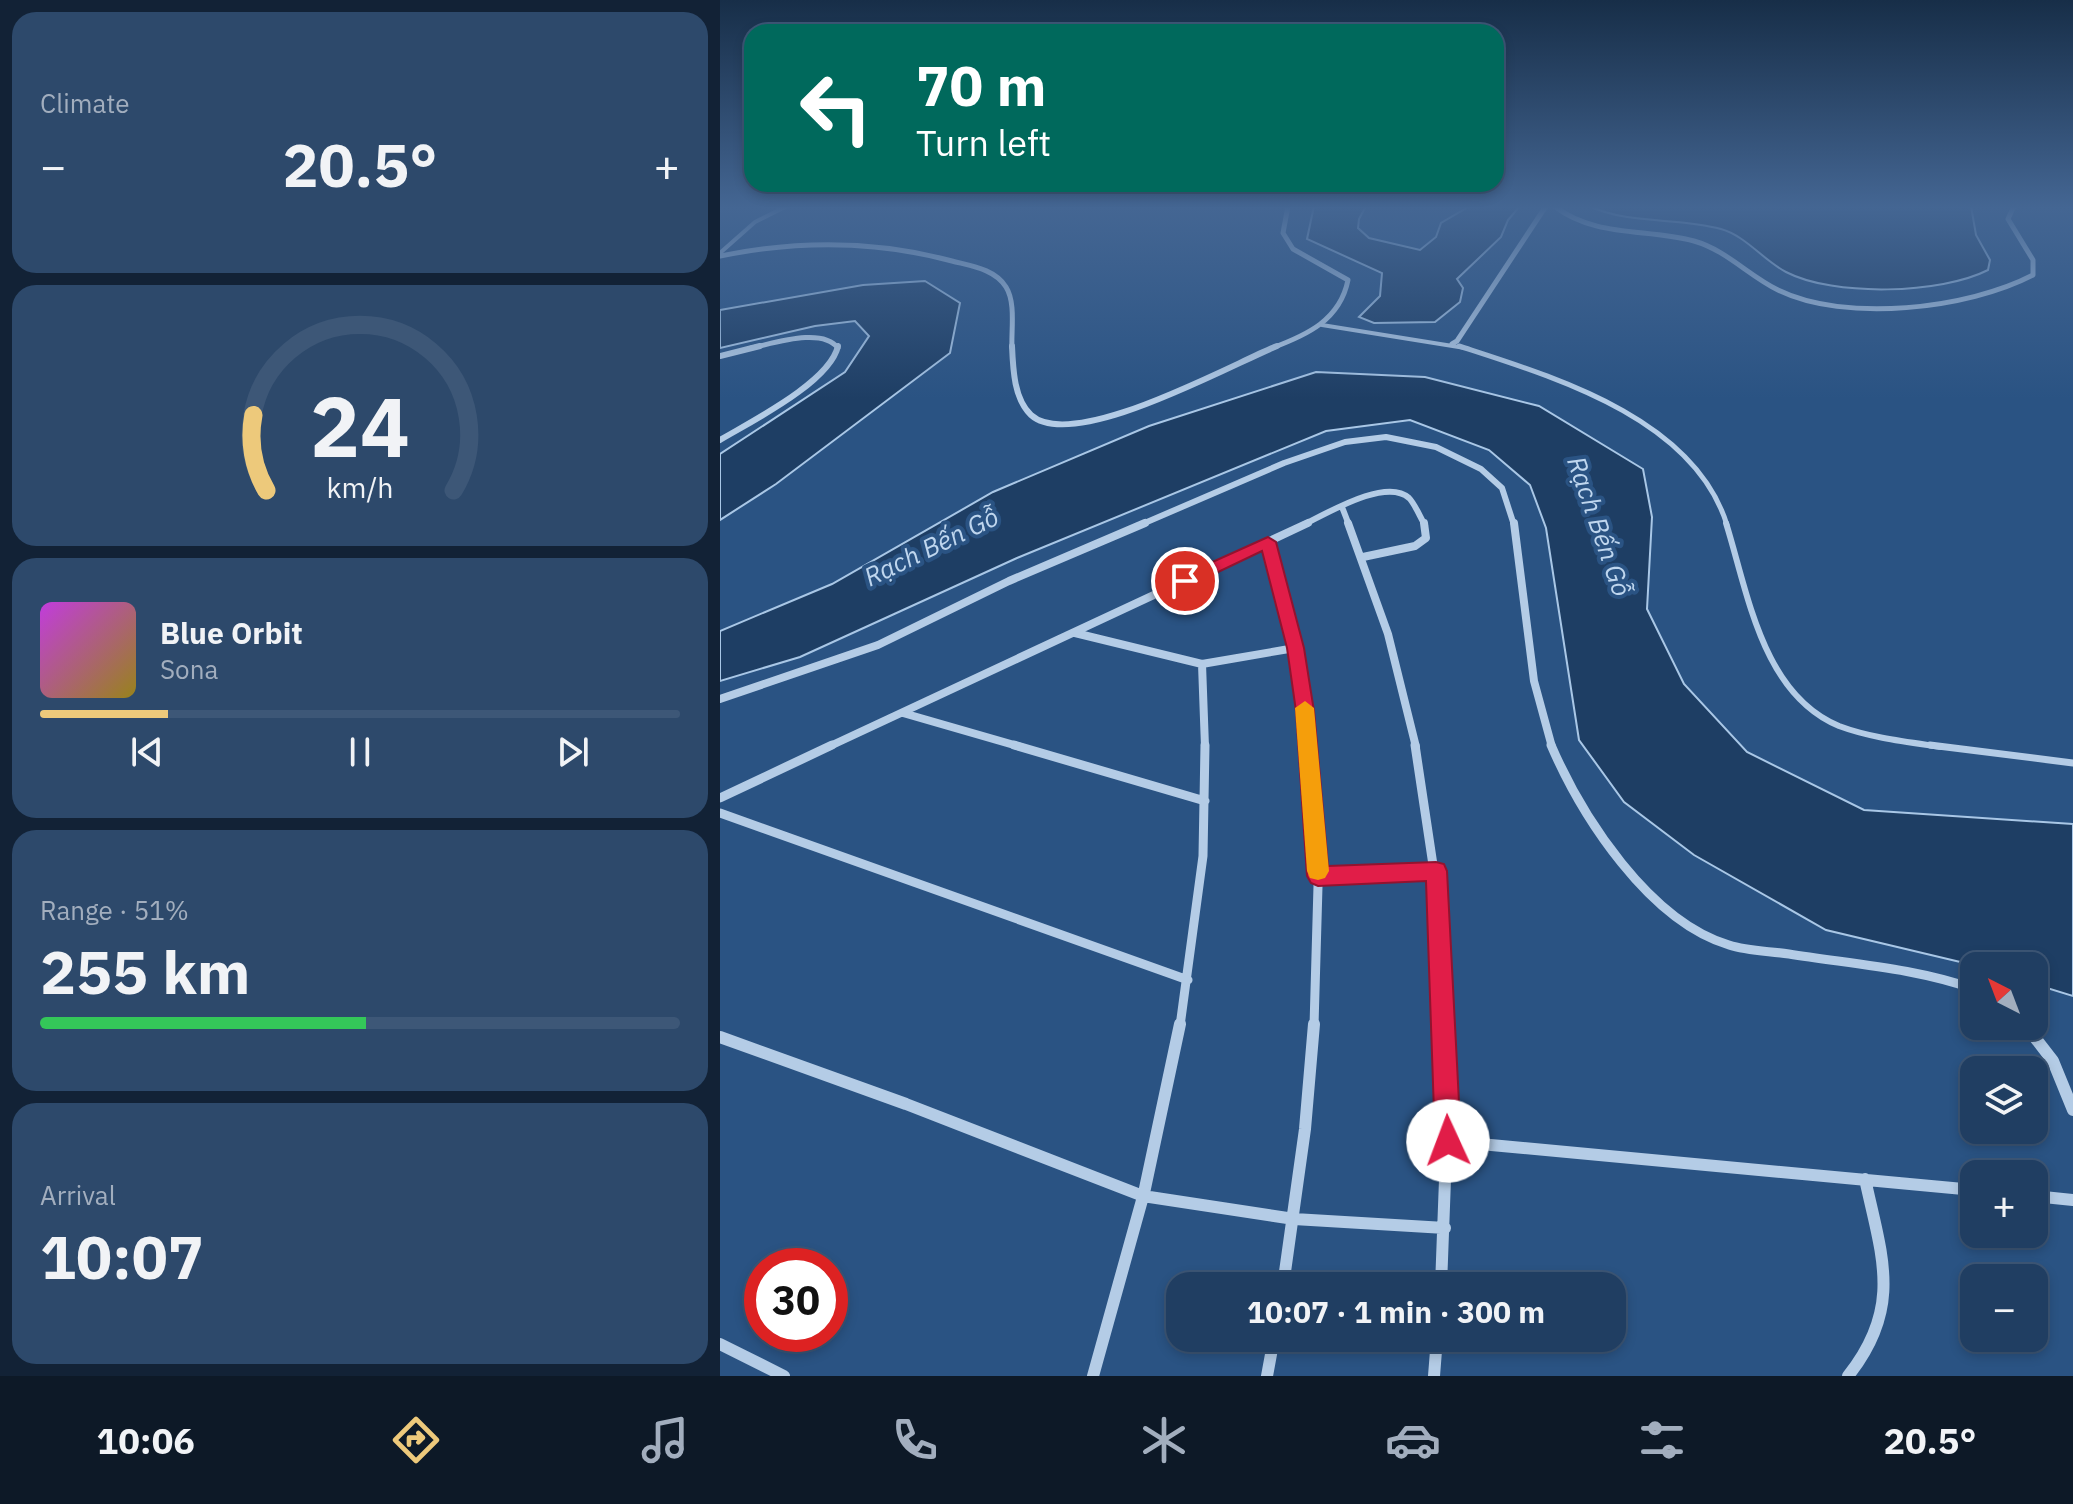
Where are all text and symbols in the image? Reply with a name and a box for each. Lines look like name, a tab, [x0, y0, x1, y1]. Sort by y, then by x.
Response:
text: 70 m	[916, 49, 1046, 121]
icon: left	[784, 56, 888, 160]
text: Climate	[40, 86, 130, 120]
text: Turn left	[916, 119, 1051, 166]
text: 20.5°	[283, 125, 437, 204]
text: −	[40, 137, 66, 194]
text: +	[654, 137, 680, 194]
text: 24	[310, 372, 410, 480]
water label: Rạch Bến Gỗ	[1560, 451, 1640, 601]
text: km/h	[326, 469, 394, 506]
water label: Rạch Bến Gỗ	[858, 499, 1004, 593]
pin	[1151, 547, 1219, 615]
icon: arrive	[1163, 559, 1207, 603]
text: Blue Orbit	[160, 613, 303, 652]
text: Sona	[160, 652, 218, 686]
icon: previous	[125, 730, 169, 774]
icon: pause	[338, 730, 382, 774]
icon: next	[551, 730, 595, 774]
text: Range · 51%	[40, 893, 189, 927]
text: 255 km	[40, 932, 250, 1011]
north arrow	[1960, 952, 2048, 1040]
map controls	[1960, 952, 2048, 1352]
button: layers	[1960, 1056, 2048, 1144]
position arrow	[1406, 1099, 1490, 1183]
button: +	[1960, 1160, 2048, 1248]
text: Arrival	[40, 1178, 116, 1212]
text: 10:07	[40, 1217, 204, 1296]
speed limit sign: 30	[744, 1248, 848, 1352]
button: −	[1960, 1264, 2048, 1352]
text: 10:07 · 1 min · 300 m	[1247, 1292, 1545, 1331]
icon: directions	[388, 1412, 444, 1468]
icon: music	[637, 1412, 693, 1468]
icon: phone	[887, 1412, 943, 1468]
icon: climate	[1136, 1412, 1192, 1468]
icon: car	[1385, 1412, 1441, 1468]
icon: filters	[1634, 1412, 1690, 1468]
text: 10:06	[97, 1417, 195, 1464]
text: 20.5°	[1883, 1417, 1976, 1464]

